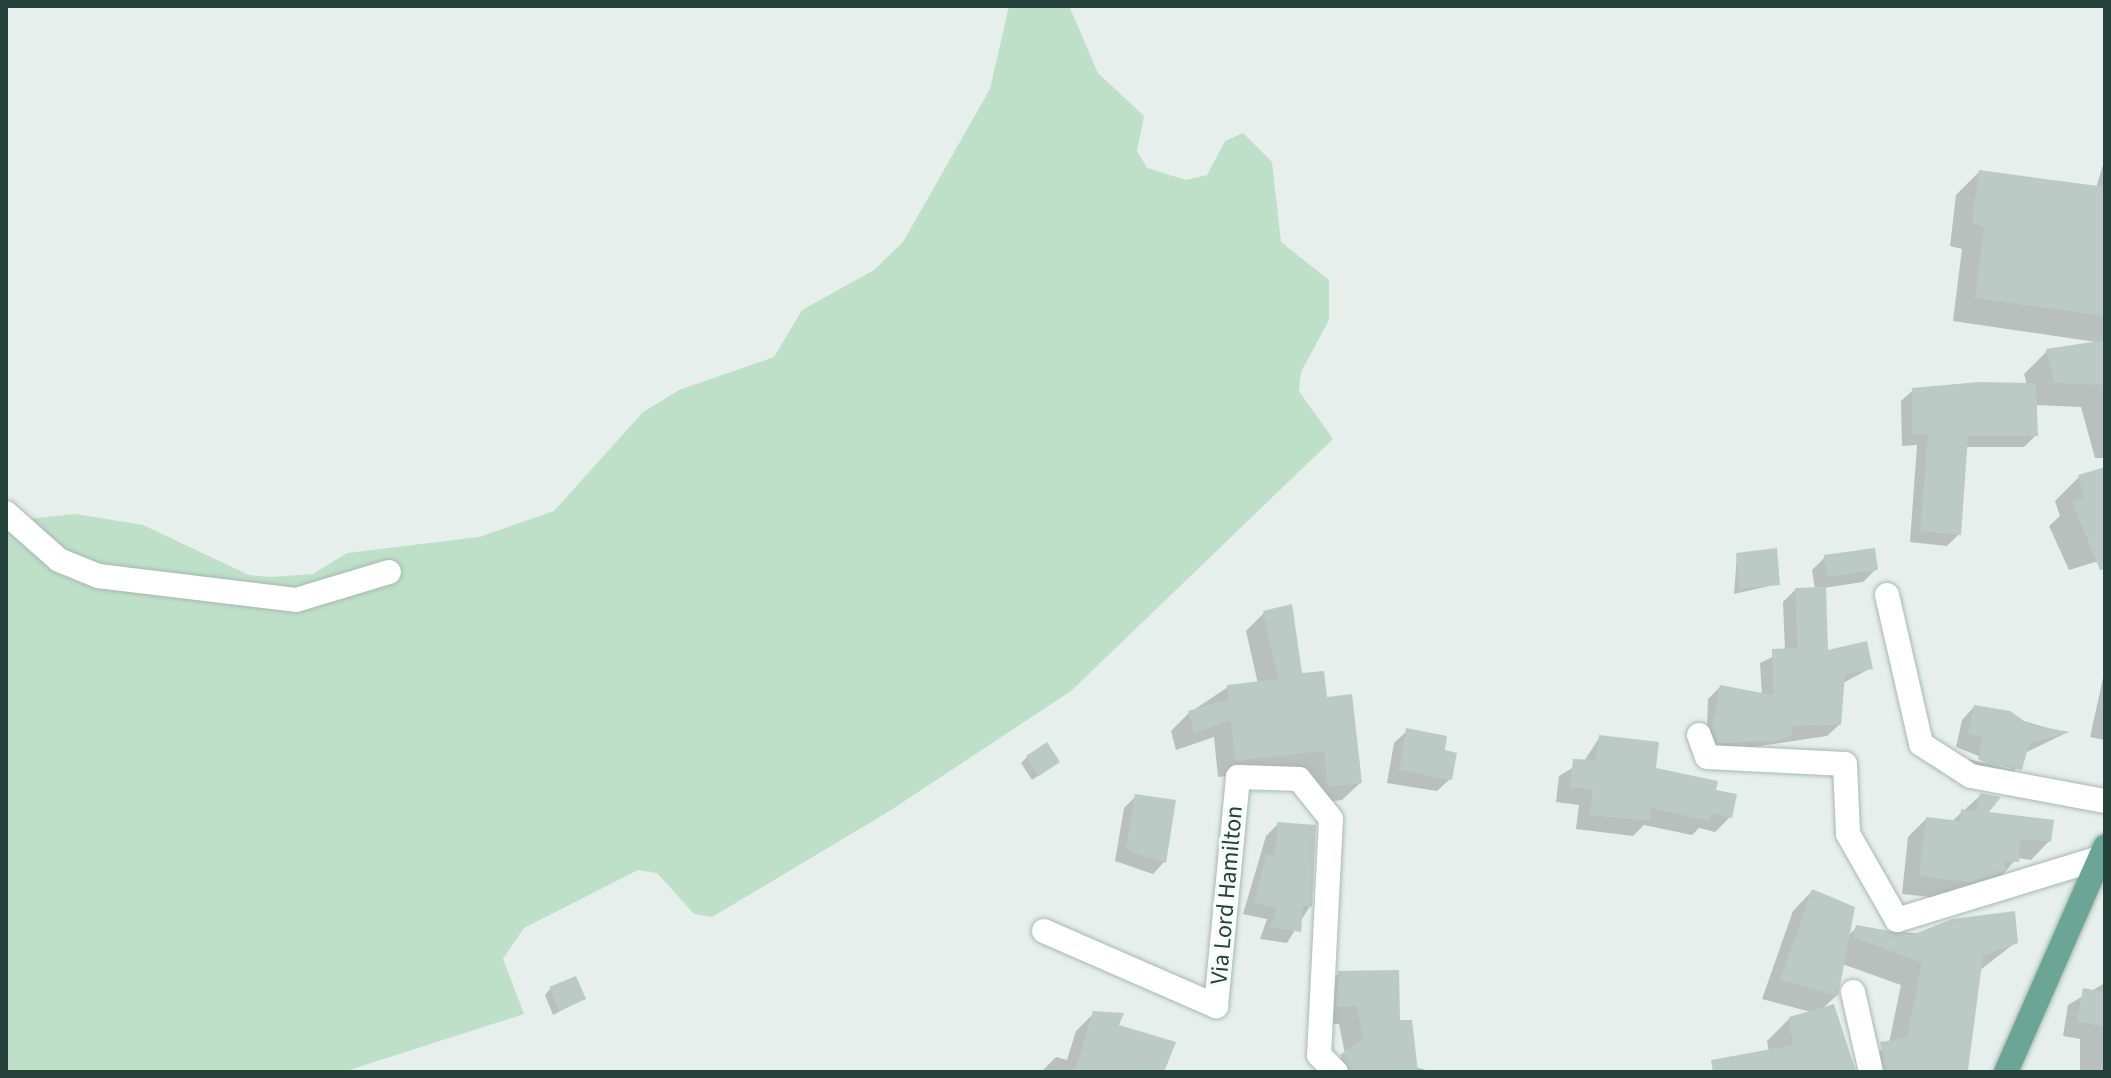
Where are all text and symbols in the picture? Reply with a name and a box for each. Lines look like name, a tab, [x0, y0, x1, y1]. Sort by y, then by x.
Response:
street label: Via Lord Hamilton	[1205, 804, 1249, 986]

